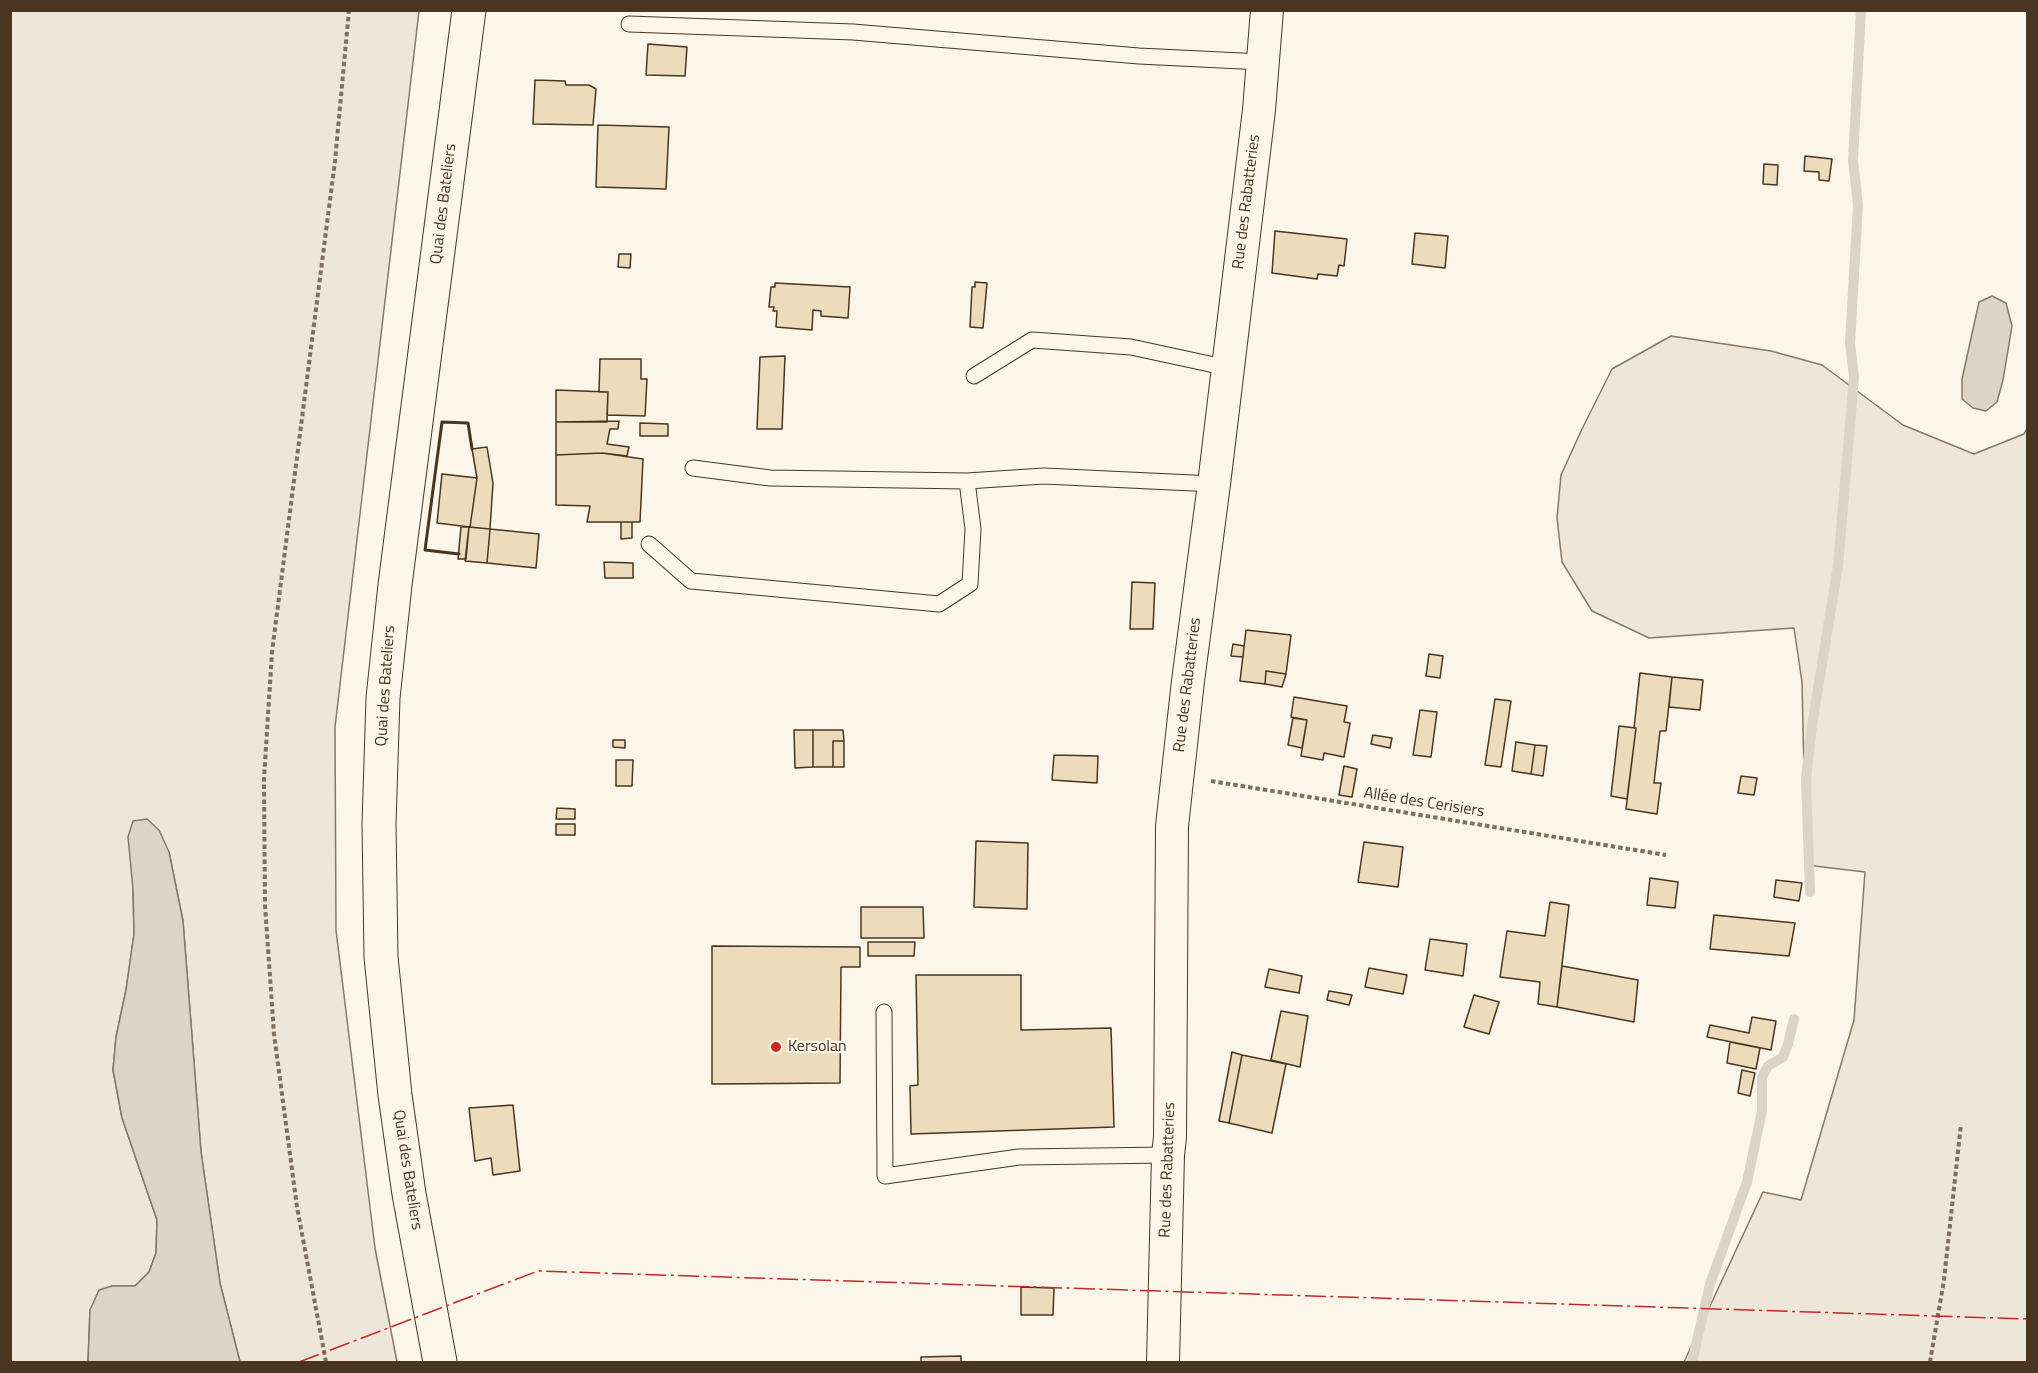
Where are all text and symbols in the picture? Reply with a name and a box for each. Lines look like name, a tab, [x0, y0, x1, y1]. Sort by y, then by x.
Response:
street label: Rue des Rabatteries	[1229, 134, 1265, 270]
street label: Quai des Bateliers	[427, 143, 461, 265]
street label: Rue des Rabatteries	[1170, 617, 1206, 753]
street label: Quai des Bateliers	[372, 625, 400, 747]
street label: Allée des Cerisiers	[1362, 784, 1486, 822]
place label: Kersolan	[788, 1037, 847, 1057]
marker: Kersolan	[769, 1040, 783, 1054]
street label: Rue des Rabatteries	[1156, 1102, 1180, 1238]
street label: Quai des Bateliers	[388, 1109, 426, 1231]

